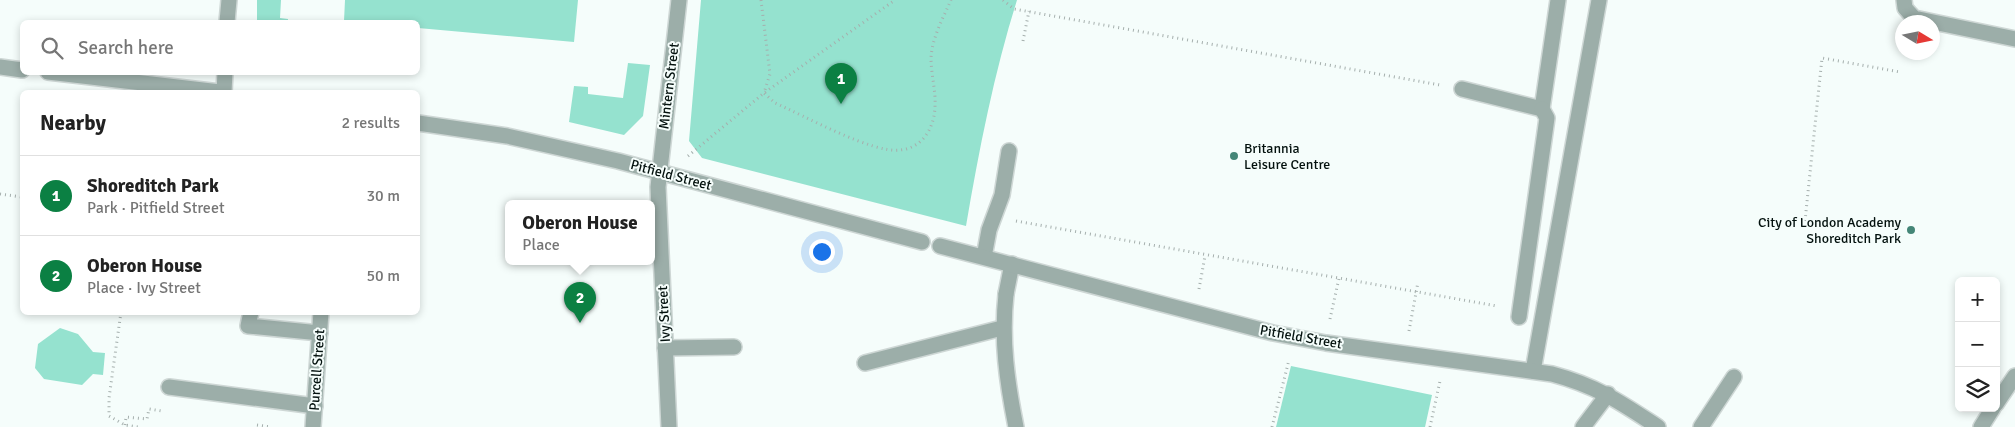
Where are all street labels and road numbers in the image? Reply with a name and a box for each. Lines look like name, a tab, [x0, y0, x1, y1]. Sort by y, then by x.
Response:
street label: Mintern Street	[655, 42, 683, 130]
street label: Pitfield Street	[629, 156, 713, 194]
street label: Ivy Street	[654, 285, 674, 343]
street label: Pitfield Street	[1259, 321, 1343, 353]
street label: Purcell Street	[306, 329, 328, 411]

